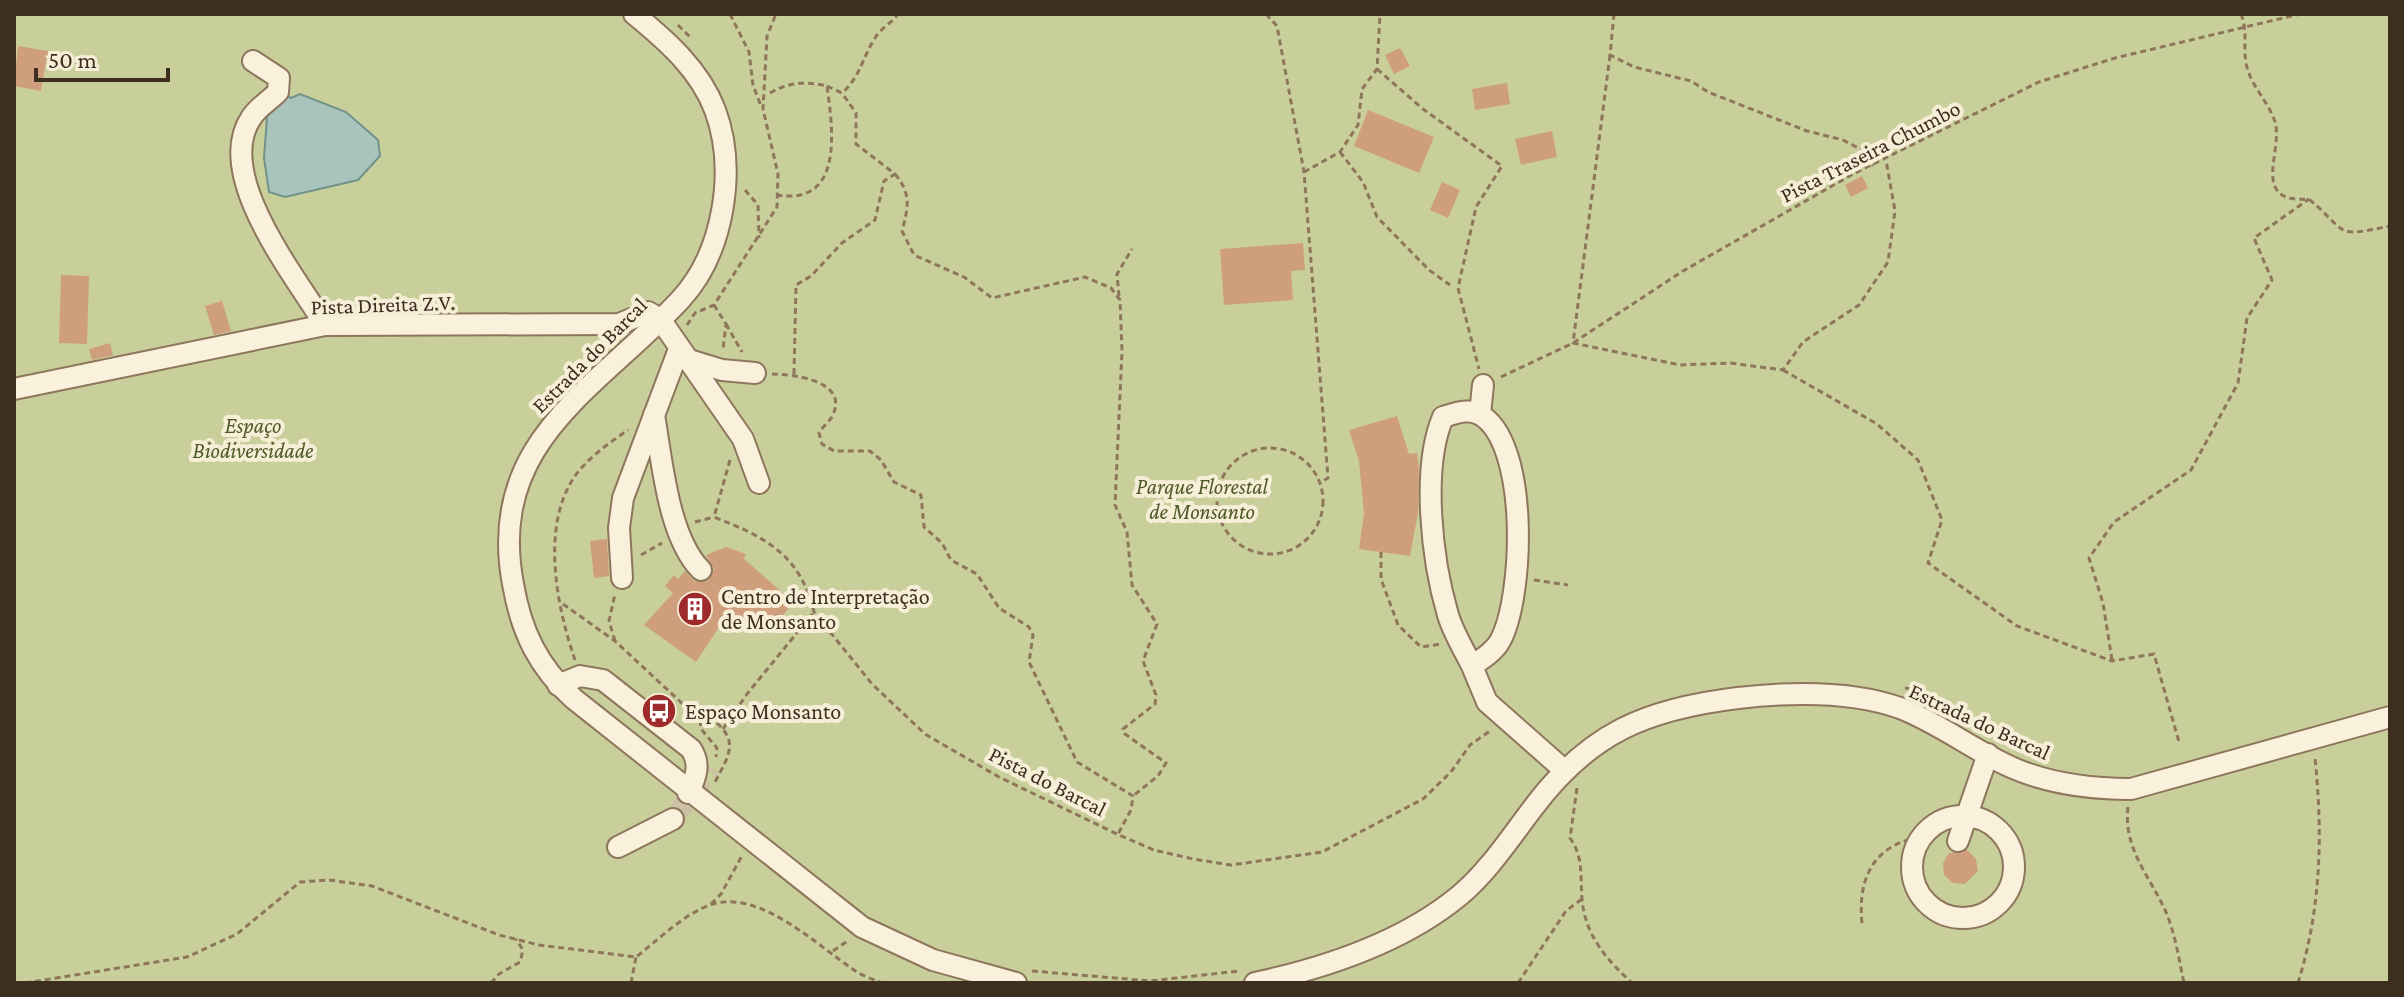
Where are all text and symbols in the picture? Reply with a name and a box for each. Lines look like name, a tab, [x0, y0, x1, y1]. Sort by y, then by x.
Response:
scale bar	[36, 32, 168, 82]
text: 50 m	[48, 46, 97, 73]
street label: Pista Traseira Chumbo	[1776, 95, 1964, 208]
street label: Pista Direita Z.V.	[310, 289, 456, 320]
street label: Estrada do Barcal	[527, 292, 652, 418]
park label: Espaço Biodiversidade	[193, 413, 314, 463]
park label: Parque Florestal de Monsanto	[1136, 474, 1269, 524]
place label: Centro de Interpretação de Monsanto	[721, 584, 930, 634]
building icon: Centro de Interpretação de Monsanto	[676, 590, 714, 628]
street label: Estrada do Barcal	[1905, 678, 2054, 765]
bus stop icon: Espaço Monsanto	[640, 692, 678, 730]
place label: Espaço Monsanto	[685, 699, 841, 724]
street label: Pista do Barcal	[985, 741, 1111, 822]

